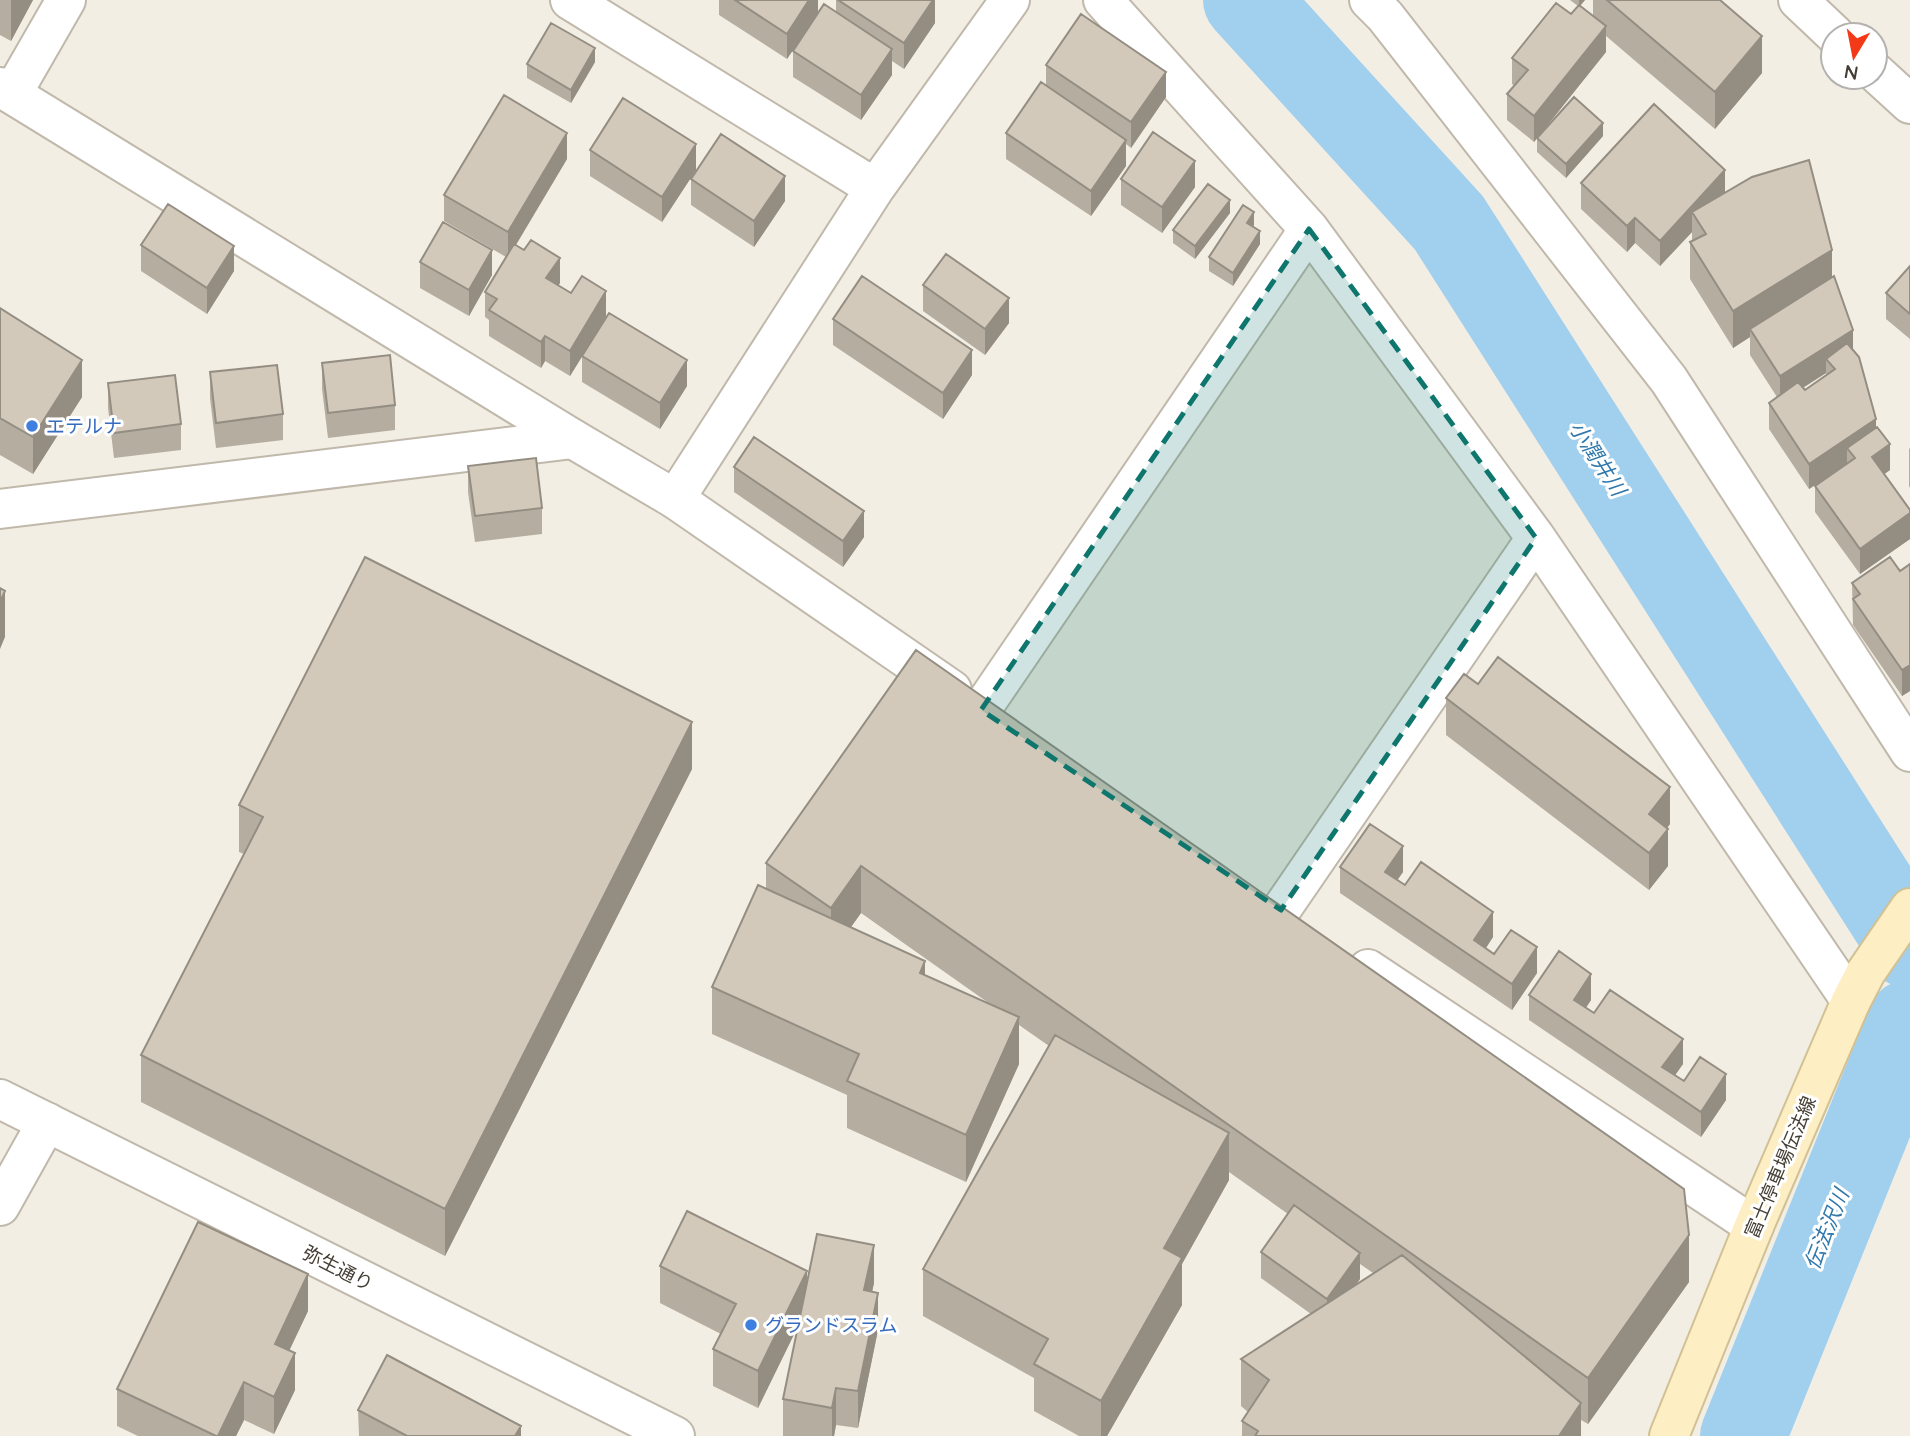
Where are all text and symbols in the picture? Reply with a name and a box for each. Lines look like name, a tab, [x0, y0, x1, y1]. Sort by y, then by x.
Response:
north arrow	[1819, 21, 1889, 91]
text: N	[1842, 60, 1860, 86]
place label: エテルナ	[46, 414, 122, 438]
water label: 小潤井川	[1564, 416, 1633, 502]
marker: エテルナ	[24, 418, 40, 434]
street label: 富士停車場伝法線	[1739, 1092, 1821, 1242]
water label: 伝法沢川	[1798, 1183, 1855, 1273]
street label: 弥生通り	[299, 1240, 377, 1296]
place label: グランドスラム	[765, 1313, 897, 1337]
marker: グランドスラム	[743, 1317, 759, 1333]

